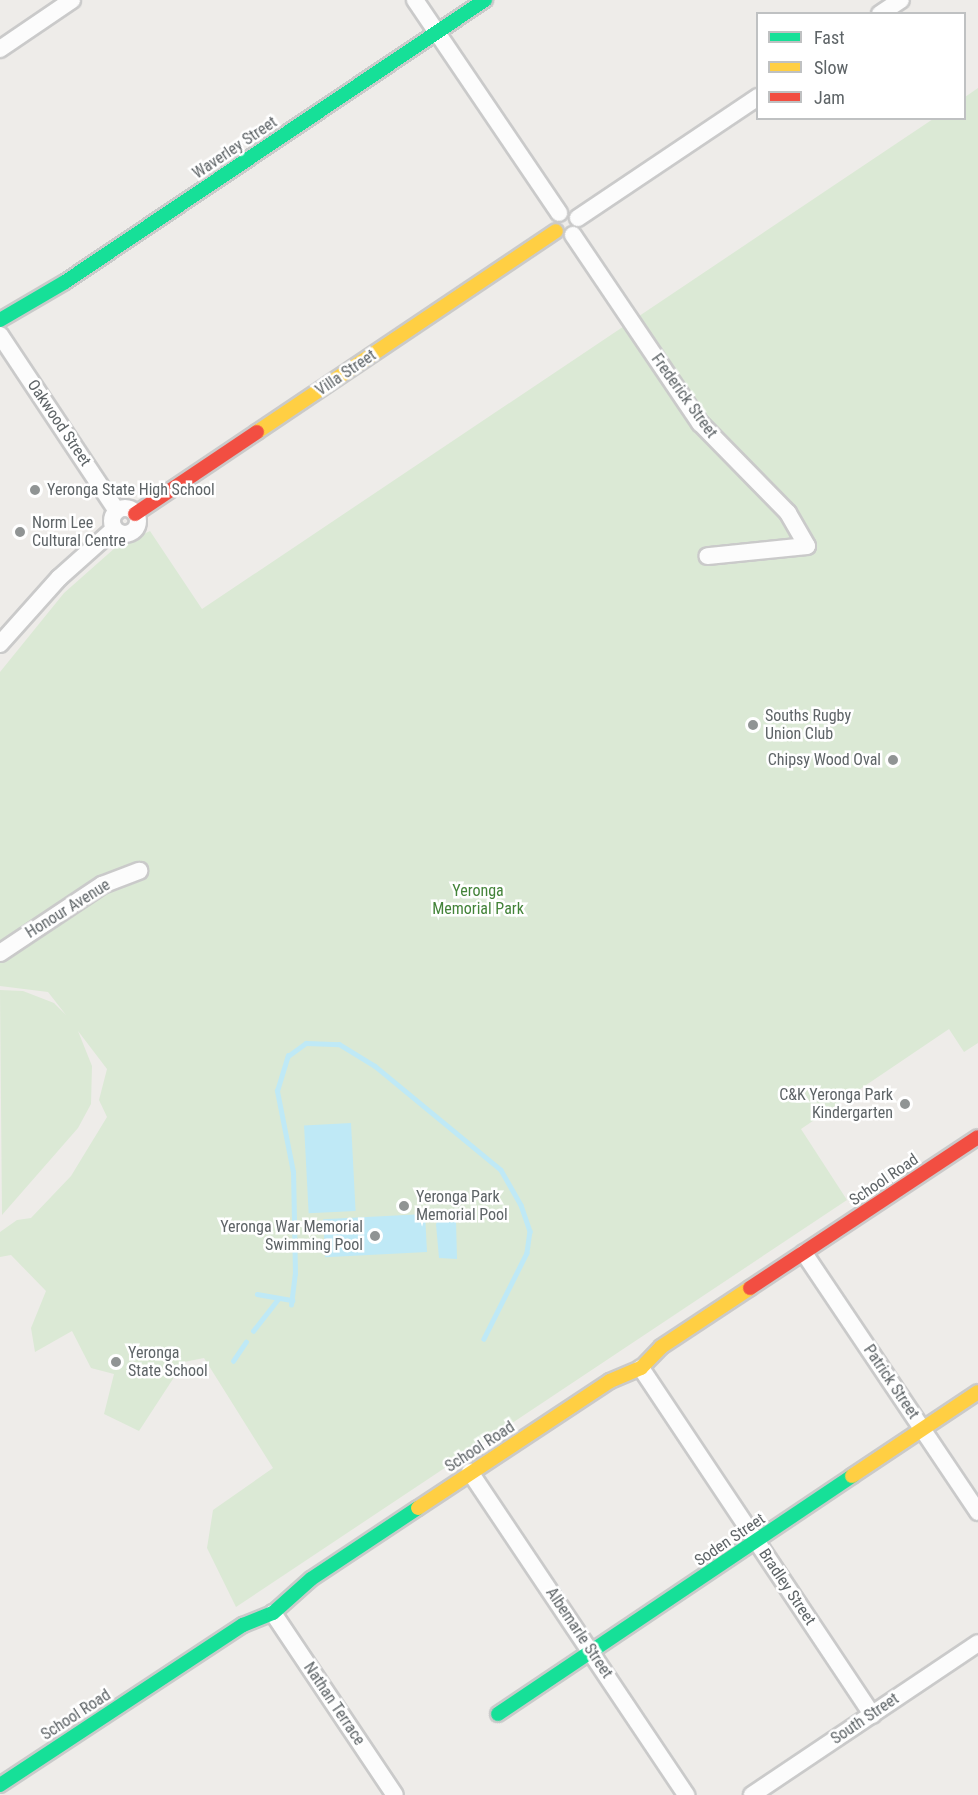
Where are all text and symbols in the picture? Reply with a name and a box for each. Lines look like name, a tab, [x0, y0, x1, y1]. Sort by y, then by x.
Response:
legend	[756, 12, 966, 120]
text: Fast	[814, 27, 845, 48]
text: Slow	[814, 57, 848, 78]
text: Jam	[814, 87, 845, 108]
street label: Waverley Street	[189, 113, 281, 183]
street label: Villa Street	[312, 346, 380, 400]
street label: Frederick Street	[647, 350, 721, 442]
street label: Oakwood Street	[23, 376, 95, 470]
place label: Yeronga State High School	[47, 480, 215, 500]
marker: Yeronga State High School	[28, 483, 42, 497]
place label: Norm Lee Cultural Centre	[32, 513, 126, 551]
marker: Norm Lee Cultural Centre	[13, 525, 27, 539]
place label: Souths Rugby Union Club	[765, 706, 851, 744]
marker: Souths Rugby Union Club	[746, 718, 760, 732]
place label: Chipsy Wood Oval	[768, 750, 881, 770]
marker: Chipsy Wood Oval	[886, 753, 900, 767]
street label: Honour Avenue	[22, 875, 114, 943]
park label: Yeronga Memorial Park	[432, 881, 524, 919]
place label: C&K Yeronga Park Kindergarten	[779, 1085, 893, 1123]
marker: C&K Yeronga Park Kindergarten	[898, 1097, 912, 1111]
street label: School Road	[846, 1150, 922, 1210]
place label: Yeronga Park Memorial Pool	[416, 1187, 508, 1225]
marker: Yeronga Park Memorial Pool	[397, 1199, 411, 1213]
place label: Yeronga War Memorial Swimming Pool	[220, 1217, 363, 1255]
marker: Yeronga War Memorial Swimming Pool	[368, 1229, 382, 1243]
street label: Patrick Street	[859, 1341, 923, 1423]
place label: Yeronga State School	[128, 1343, 208, 1381]
marker: Yeronga State School	[109, 1355, 123, 1369]
street label: School Road	[442, 1417, 518, 1477]
street label: Soden Street	[691, 1509, 769, 1571]
street label: Bradley Street	[754, 1545, 820, 1629]
street label: Albemarle Street	[542, 1584, 616, 1682]
street label: Nathan Terrace	[299, 1659, 369, 1749]
street label: School Road	[38, 1685, 114, 1745]
street label: South Street	[827, 1689, 903, 1749]

